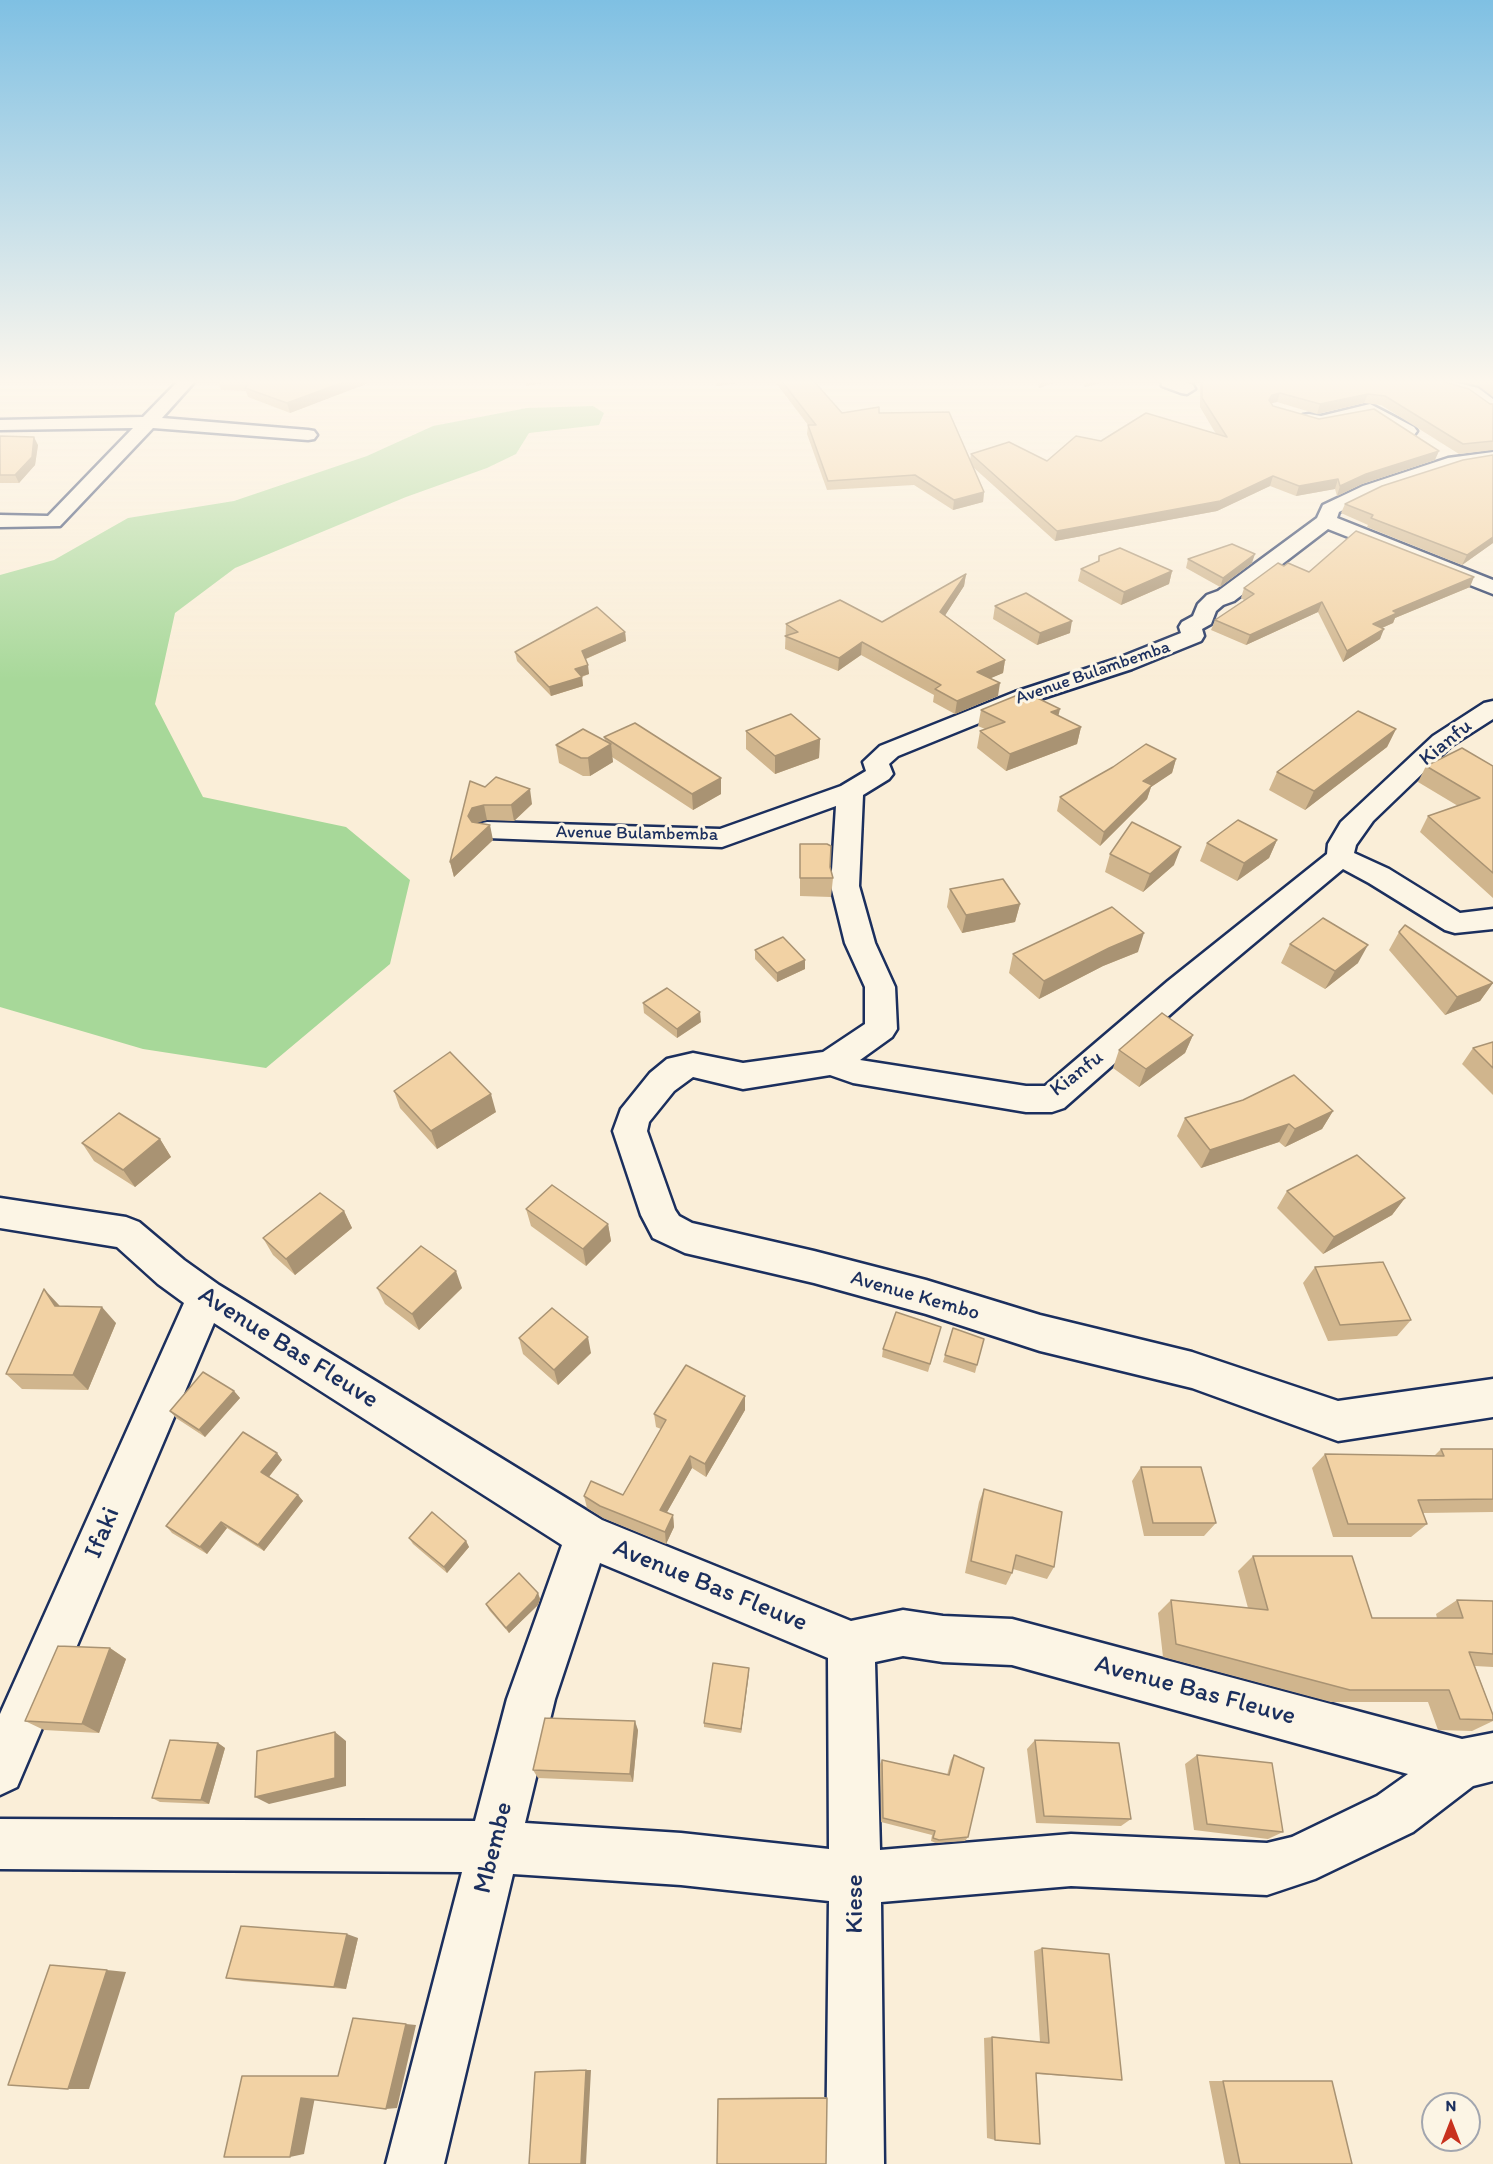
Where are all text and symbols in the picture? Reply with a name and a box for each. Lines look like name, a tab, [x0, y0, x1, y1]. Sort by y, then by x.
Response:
street label: Avenue Bulambemba	[1013, 636, 1173, 710]
street label: Kianfu	[1415, 714, 1477, 772]
street label: Avenue Bulambemba	[556, 822, 718, 846]
street label: Kianfu	[1045, 1045, 1109, 1103]
street label: Avenue Kembo	[848, 1266, 982, 1326]
street label: Avenue Bas Fleuve	[192, 1280, 384, 1416]
street label: Ifaki	[78, 1503, 128, 1563]
street label: Avenue Bas Fleuve	[608, 1533, 812, 1639]
street label: Avenue Bas Fleuve	[1091, 1649, 1299, 1733]
street label: Mbembe	[468, 1799, 520, 1897]
street label: Kiese	[839, 1874, 871, 1934]
north arrow	[1421, 2092, 1481, 2152]
text: N	[1446, 2096, 1456, 2115]

